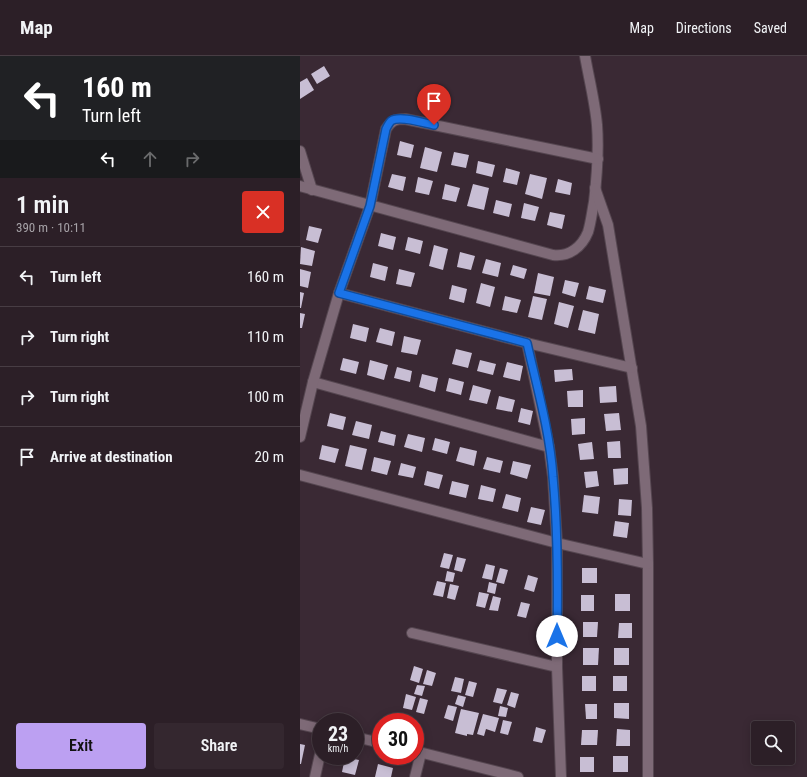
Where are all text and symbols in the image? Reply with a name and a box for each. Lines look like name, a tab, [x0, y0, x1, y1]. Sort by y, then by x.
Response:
text: Map	[20, 16, 53, 39]
text: Map	[630, 20, 654, 36]
text: Directions	[676, 20, 732, 36]
text: Saved	[754, 20, 787, 36]
text: 160 m	[82, 71, 152, 104]
icon: left	[16, 72, 68, 124]
pin	[417, 84, 451, 125]
icon: arrive	[423, 90, 445, 112]
text: Turn left	[82, 105, 141, 126]
icon: left	[97, 148, 119, 170]
icon: ahead	[139, 148, 161, 170]
icon: right	[181, 148, 203, 170]
text: 1 min	[16, 191, 69, 219]
button: close	[242, 191, 284, 233]
text: 390 m · 10:11	[16, 220, 86, 235]
icon: left	[16, 266, 38, 288]
text: Turn left	[50, 268, 101, 286]
text: 160 m	[247, 268, 284, 286]
icon: right	[16, 326, 38, 348]
text: Turn right	[50, 328, 109, 346]
text: 110 m	[247, 328, 284, 346]
icon: right	[16, 386, 38, 408]
text: Turn right	[50, 388, 109, 406]
text: 100 m	[247, 388, 284, 406]
icon: arrive	[16, 446, 38, 468]
text: Arrive at destination	[50, 448, 173, 466]
text: 20 m	[254, 448, 284, 466]
position arrow	[536, 615, 578, 657]
speed limit sign: 30	[372, 713, 424, 765]
map controls	[751, 721, 795, 765]
button: search	[751, 721, 795, 765]
text: 23	[328, 722, 348, 746]
button: Exit	[16, 723, 146, 769]
button: Share	[154, 723, 284, 769]
text: km/h	[328, 743, 348, 754]

